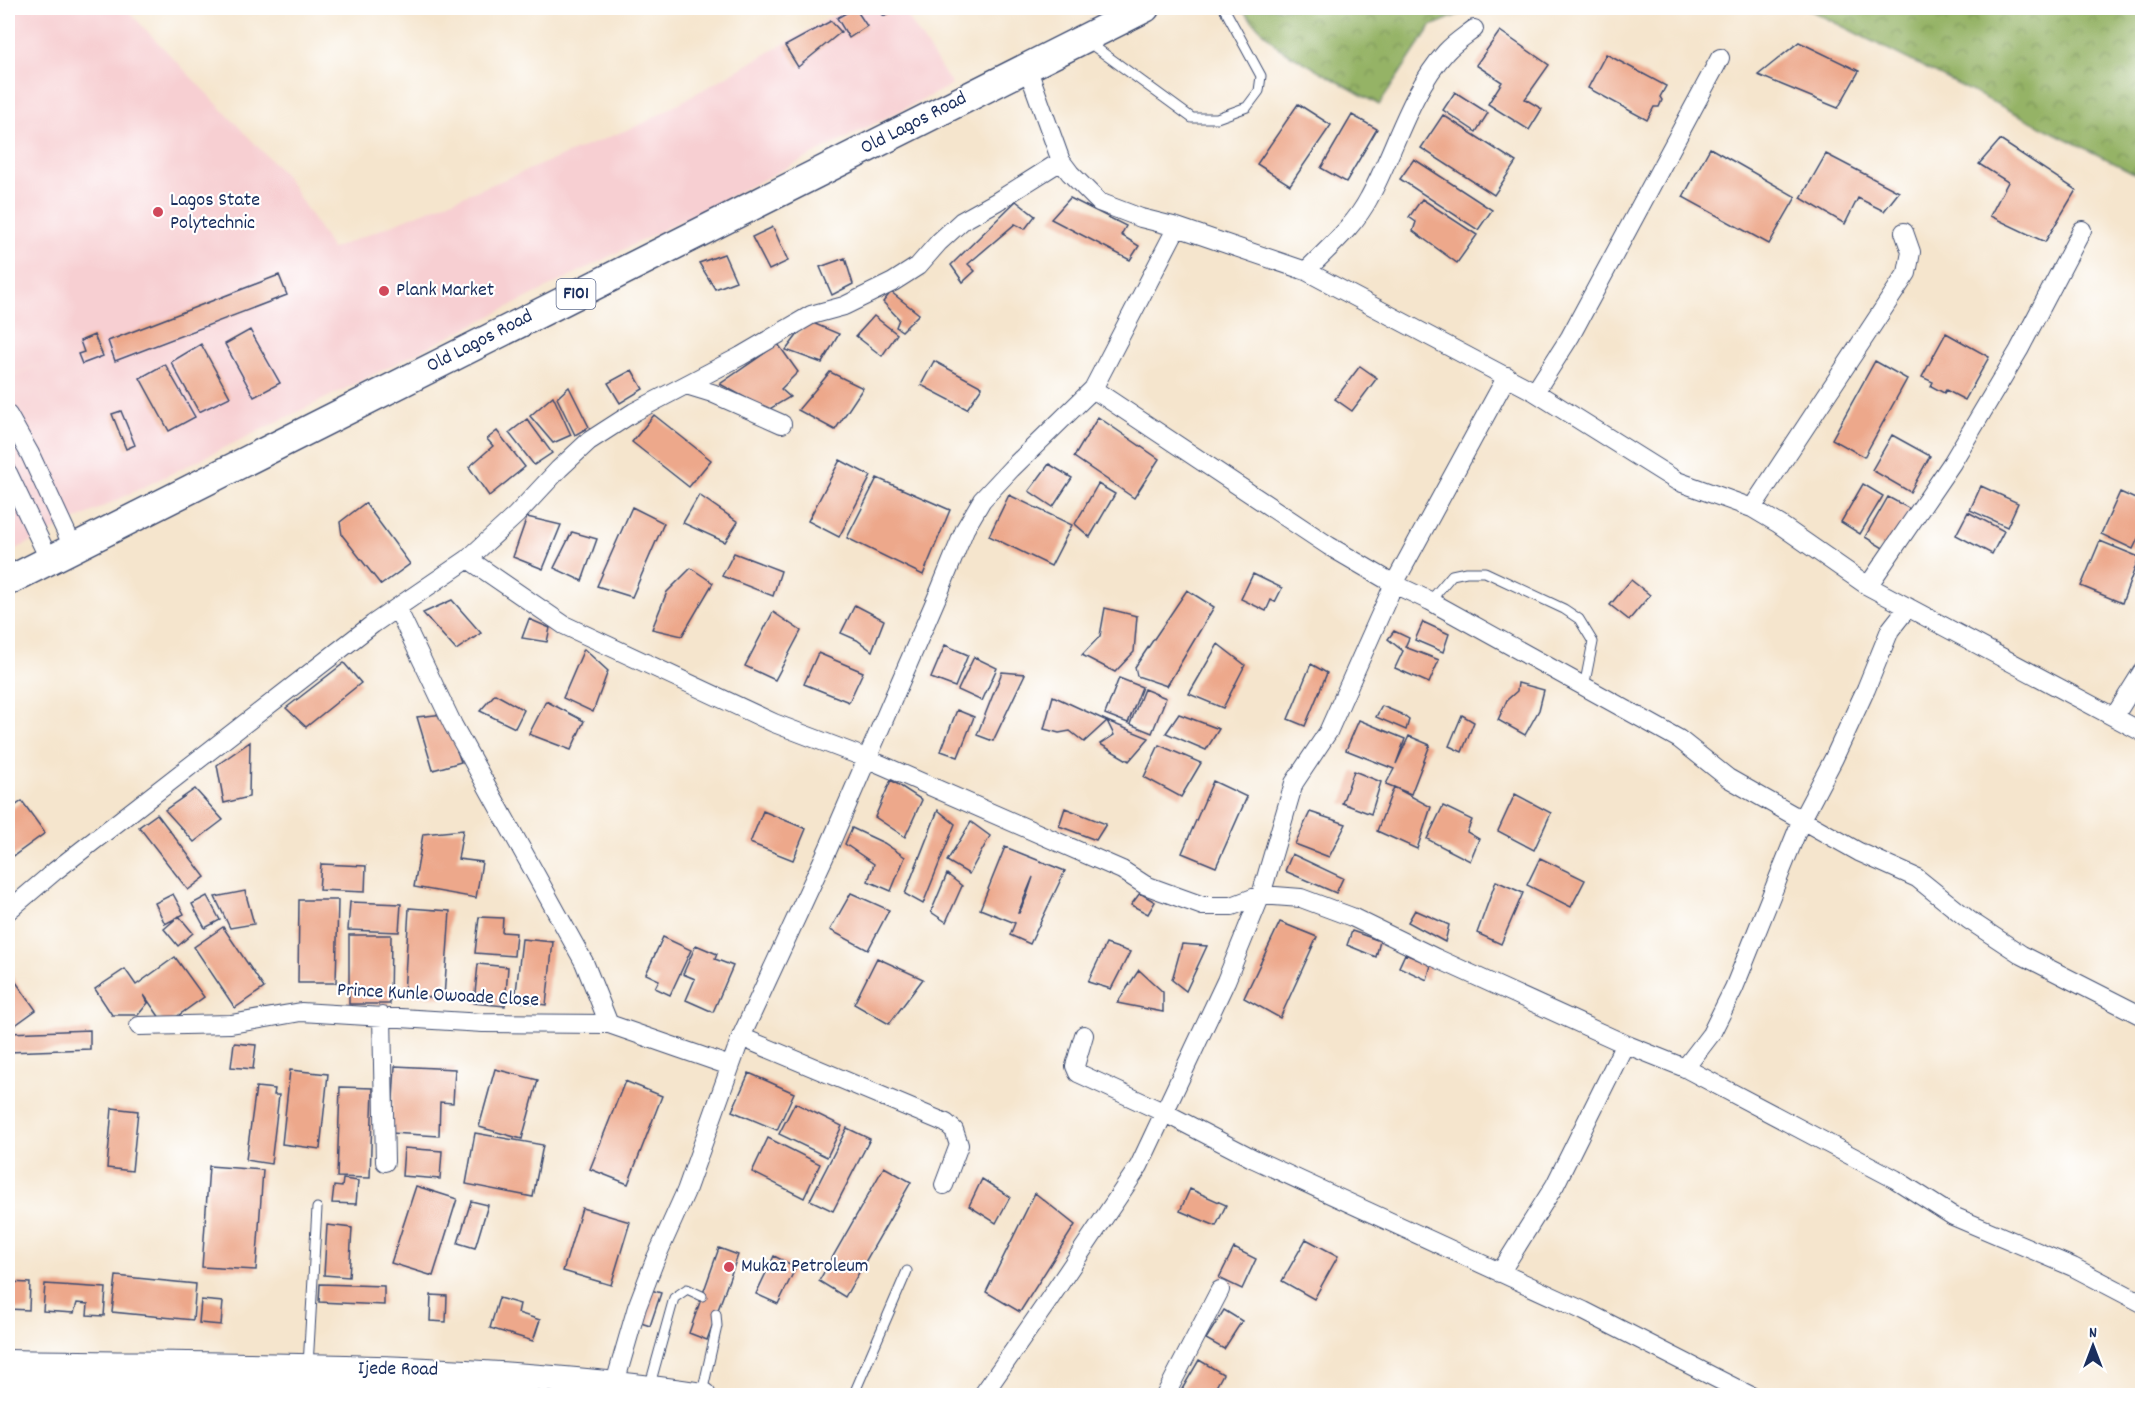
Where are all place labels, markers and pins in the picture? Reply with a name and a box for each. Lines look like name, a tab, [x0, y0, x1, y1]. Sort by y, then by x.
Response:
place label: Lagos State Polytechnic	[170, 187, 260, 238]
marker: Lagos State Polytechnic	[151, 205, 165, 219]
place label: Plank Market	[396, 277, 494, 305]
marker: Plank Market	[377, 284, 391, 298]
place label: Mukaz Petroleum	[741, 1253, 869, 1281]
marker: Mukaz Petroleum	[722, 1260, 736, 1274]

